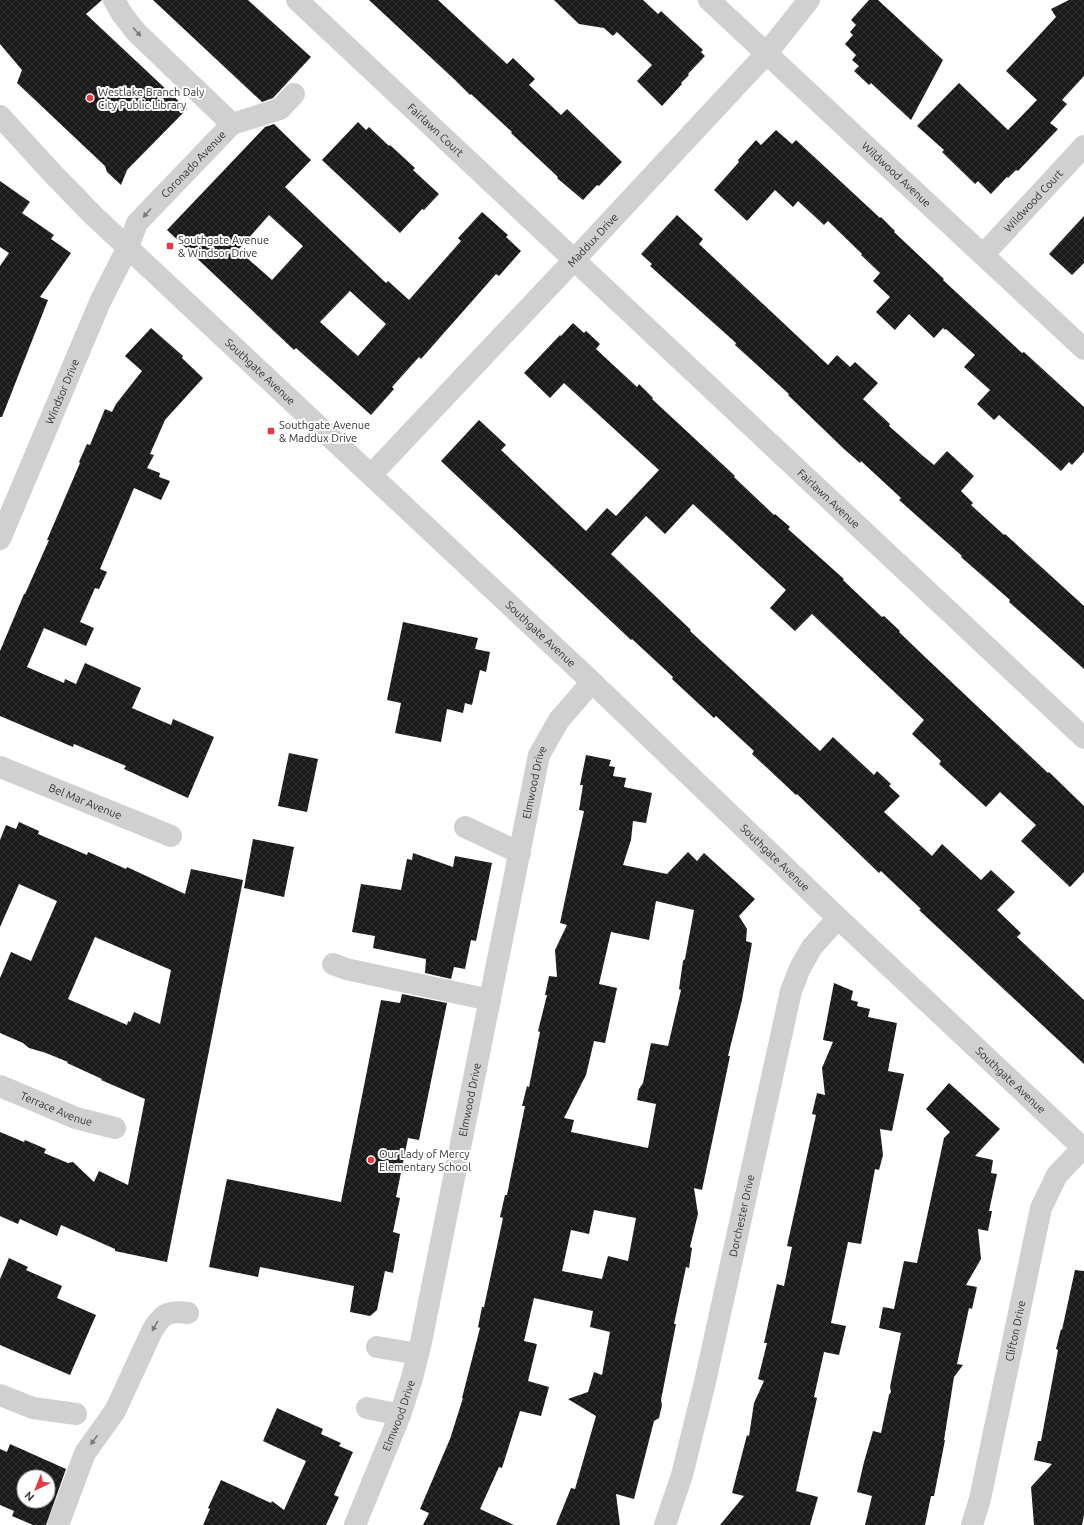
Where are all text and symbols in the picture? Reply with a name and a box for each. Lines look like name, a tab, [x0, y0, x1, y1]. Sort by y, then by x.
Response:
one-way arrow	[132, 26, 141, 37]
place label: Westlake Branch Daly City Public Library	[98, 86, 205, 111]
marker: Westlake Branch Daly City Public Library	[85, 93, 95, 103]
street label: Fairlawn Court	[405, 101, 466, 159]
street label: Coronado Avenue	[159, 128, 228, 200]
street label: Wildwood Avenue	[859, 139, 933, 209]
street label: Wildwood Court	[1001, 167, 1066, 234]
one-way arrow	[142, 207, 151, 218]
street label: Maddux Drive	[565, 211, 620, 269]
place label: Southgate Avenue & Windsor Drive	[178, 234, 269, 259]
marker: Southgate Avenue & Windsor Drive	[165, 241, 175, 251]
street label: Southgate Avenue	[223, 336, 298, 407]
street label: Windsor Drive	[43, 357, 81, 426]
place label: Southgate Avenue & Maddux Drive	[279, 419, 370, 444]
marker: Southgate Avenue & Maddux Drive	[266, 426, 276, 436]
street label: Fairlawn Avenue	[795, 467, 862, 531]
street label: Southgate Avenue	[503, 598, 578, 669]
street label: Elmwood Drive	[520, 743, 549, 820]
street label: Bel Mar Avenue	[47, 781, 124, 821]
street label: Southgate Avenue	[738, 822, 812, 894]
street label: Southgate Avenue	[973, 1045, 1048, 1116]
street label: Elmwood Drive	[456, 1062, 483, 1138]
street label: Terrace Avenue	[19, 1089, 94, 1128]
place label: Our Lady of Mercy Elementary School	[379, 1148, 471, 1173]
marker: Our Lady of Mercy Elementary School	[366, 1155, 376, 1165]
street label: Dorchester Drive	[727, 1173, 756, 1258]
street label: Clifton Drive	[1003, 1299, 1027, 1362]
one-way arrow	[151, 1320, 158, 1332]
street label: Elmwood Drive	[380, 1378, 417, 1453]
one-way arrow	[90, 1435, 98, 1446]
north arrow	[16, 1469, 56, 1509]
text: N	[22, 1489, 36, 1504]

